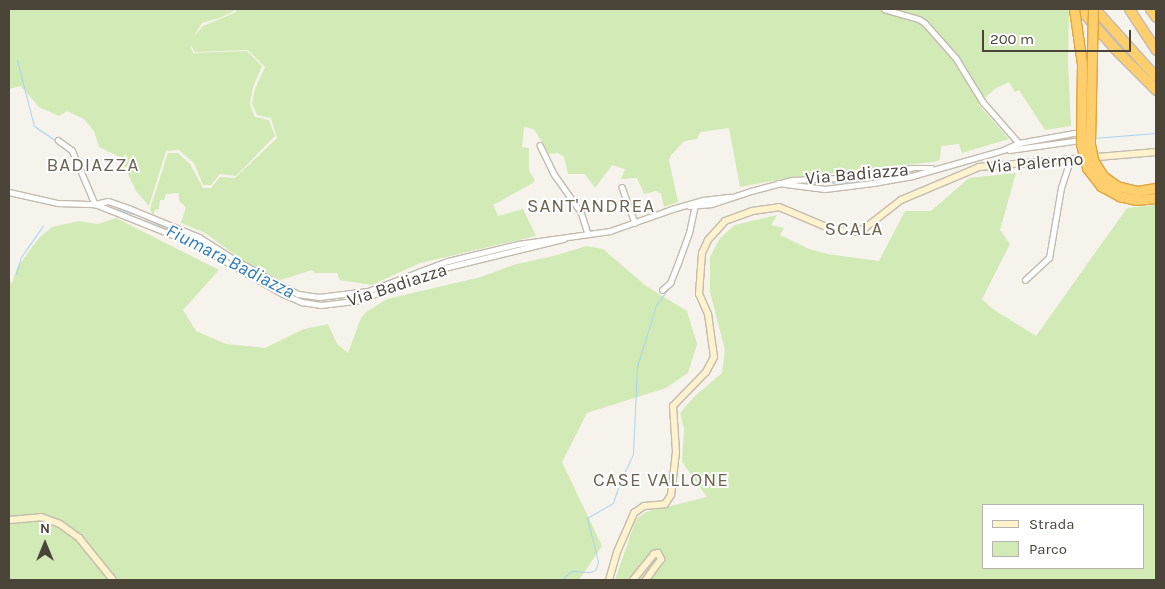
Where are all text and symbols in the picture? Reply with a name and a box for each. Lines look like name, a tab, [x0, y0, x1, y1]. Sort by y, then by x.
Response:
scale bar	[985, 20, 1134, 52]
text: 200 m	[990, 30, 1034, 48]
street label: Via Palermo	[986, 148, 1084, 178]
district label: BADIAZZA	[46, 155, 140, 177]
street label: Via Badiazza	[804, 159, 910, 189]
district label: SANT'ANDREA	[526, 196, 656, 218]
district label: SCALA	[824, 219, 884, 241]
water label: Fiumara Badiazza	[162, 220, 298, 304]
street label: Via Badiazza	[344, 259, 450, 311]
district label: CASE VALLONE	[592, 470, 730, 492]
legend	[982, 504, 1145, 569]
text: Strada	[1029, 515, 1075, 533]
north arrow	[20, 519, 70, 569]
text: N	[40, 520, 50, 537]
text: Parco	[1029, 540, 1067, 558]

